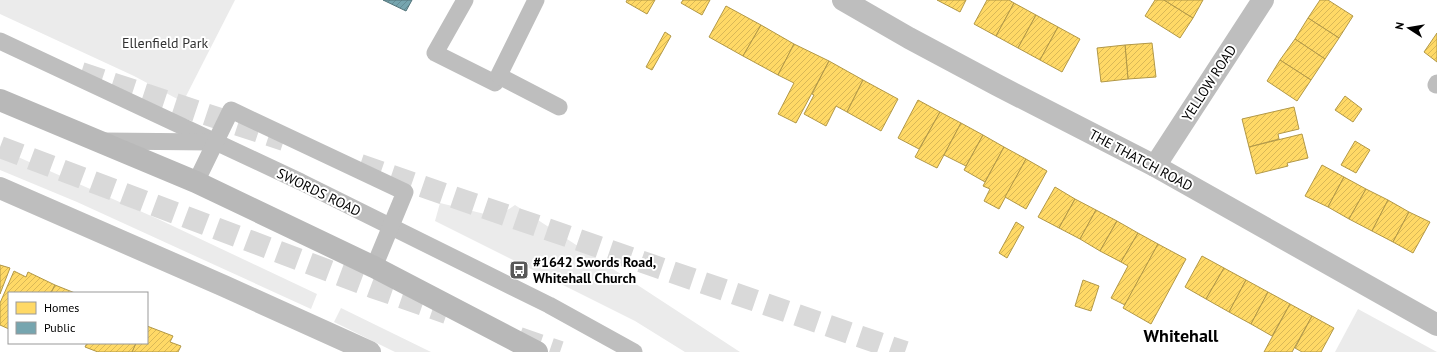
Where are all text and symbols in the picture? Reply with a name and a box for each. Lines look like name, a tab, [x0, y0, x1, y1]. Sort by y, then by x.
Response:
north arrow	[1389, 8, 1429, 48]
text: N	[1392, 21, 1407, 31]
park label: Ellenfield Park	[122, 34, 208, 52]
street label: YELLOW ROAD	[1178, 41, 1240, 125]
street label: THE THATCH ROAD	[1086, 125, 1196, 195]
street label: SWORDS ROAD	[274, 164, 364, 220]
place label: #1642 Swords Road, Whitehall Church	[533, 253, 656, 287]
bus stop icon: #1642 Swords Road, Whitehall Church	[508, 259, 530, 281]
legend	[8, 292, 148, 344]
text: Homes	[44, 300, 79, 315]
text: Public	[44, 320, 76, 335]
district label: Whitehall	[1144, 324, 1219, 347]

